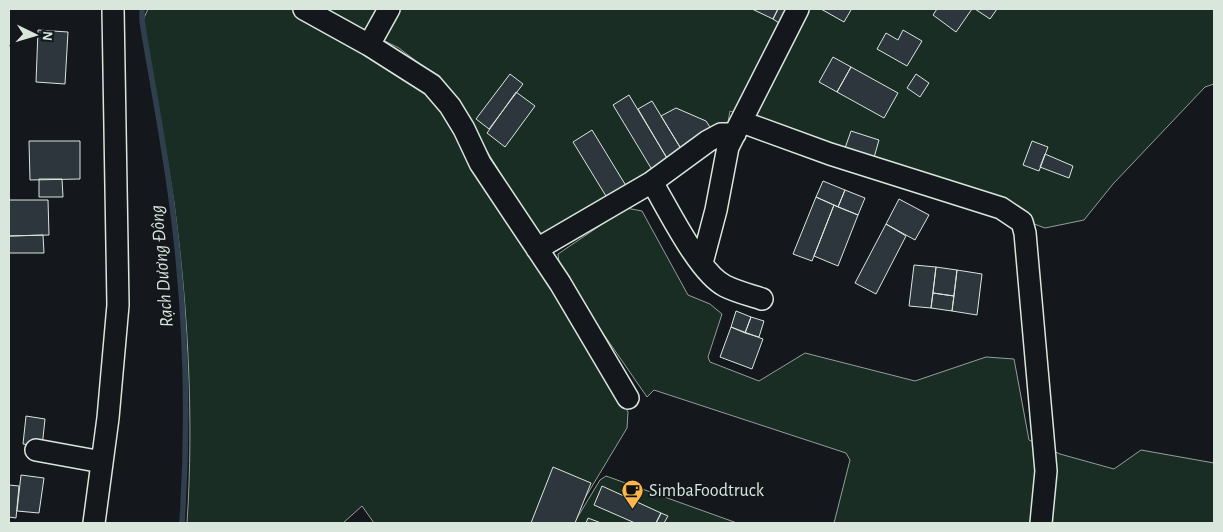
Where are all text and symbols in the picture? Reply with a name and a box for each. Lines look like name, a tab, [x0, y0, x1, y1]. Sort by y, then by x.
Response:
north arrow	[10, 10, 60, 60]
text: N	[40, 31, 54, 42]
water label: Rạch Dương Đông	[147, 204, 177, 328]
cafe icon: SimbaFoodtruck	[621, 479, 645, 510]
place label: SimbaFoodtruck	[649, 482, 765, 500]

